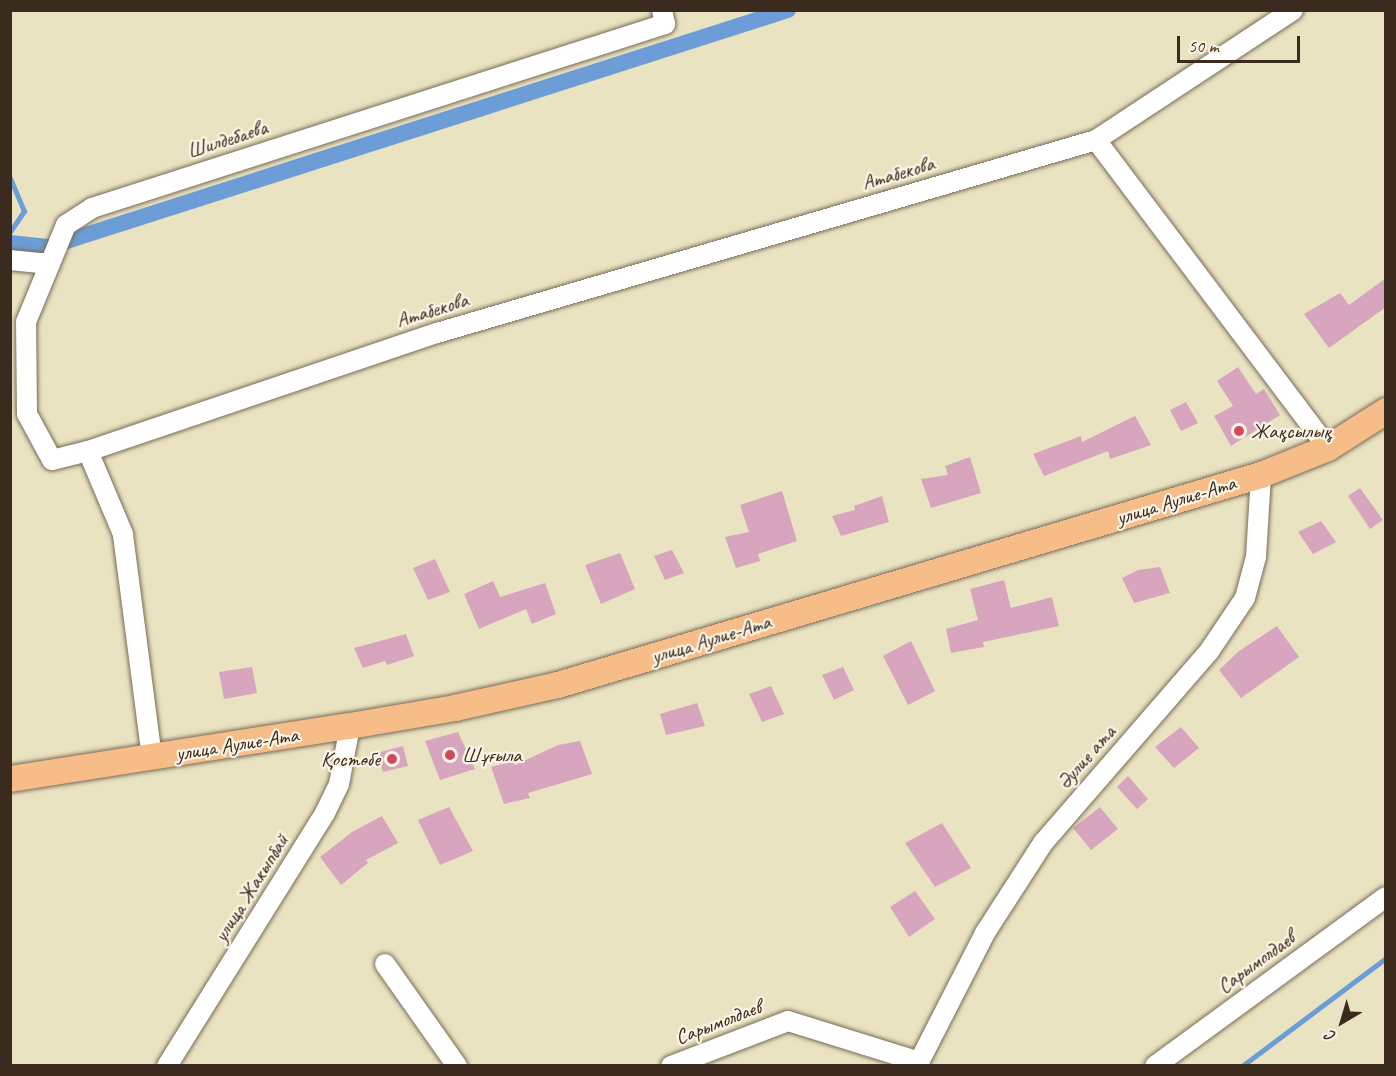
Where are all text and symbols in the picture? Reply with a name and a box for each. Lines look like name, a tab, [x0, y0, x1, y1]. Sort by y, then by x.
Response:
scale bar	[1180, 24, 1303, 62]
text: 50 m	[1188, 35, 1219, 57]
street label: Шилдебаева	[184, 114, 270, 164]
street label: Атабекова	[859, 151, 937, 195]
street label: Атабекова	[393, 287, 471, 333]
place label: Жақсылық	[1251, 418, 1331, 444]
marker: Жақсылық	[1232, 424, 1246, 438]
street label: улица Аулие-Ата	[1113, 470, 1239, 530]
street label: улица Аулие-Ата	[648, 609, 774, 669]
street label: Әулие ата	[1052, 721, 1120, 793]
street label: улица Аулие-Ата	[174, 722, 300, 766]
place label: Шұғыла	[462, 742, 521, 768]
place label: Қостөбе	[321, 746, 380, 772]
marker: Шұғыла	[443, 748, 457, 762]
marker: Қостөбе	[385, 752, 399, 766]
street label: улица Жакыпбай	[208, 829, 294, 947]
street label: Сарымолдаев	[1212, 925, 1300, 999]
north arrow	[1312, 992, 1372, 1052]
street label: Сарымолдаев	[671, 994, 765, 1050]
text: С	[1322, 1026, 1340, 1046]

